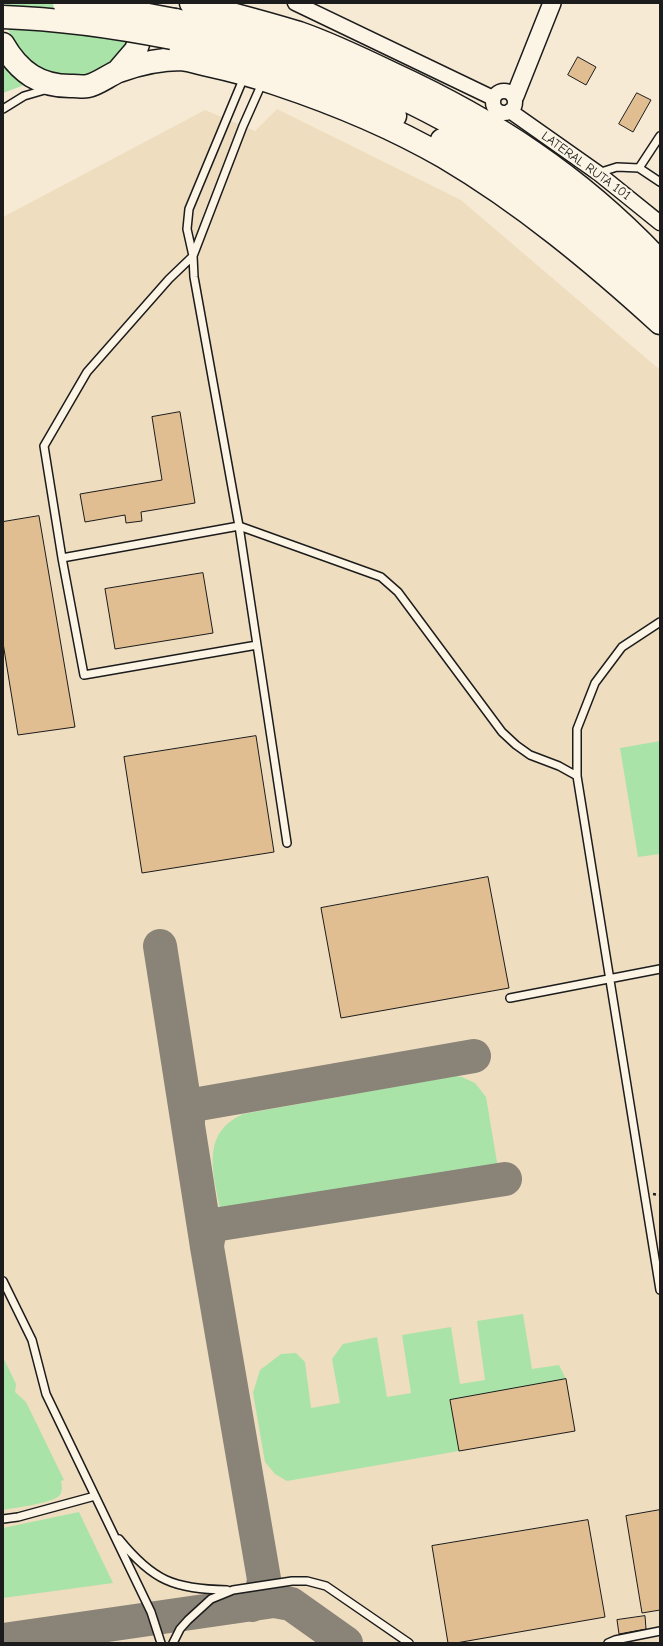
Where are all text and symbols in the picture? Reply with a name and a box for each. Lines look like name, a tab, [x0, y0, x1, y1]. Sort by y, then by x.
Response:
street label: LATERAL RUTA 101	[538, 128, 634, 204]

